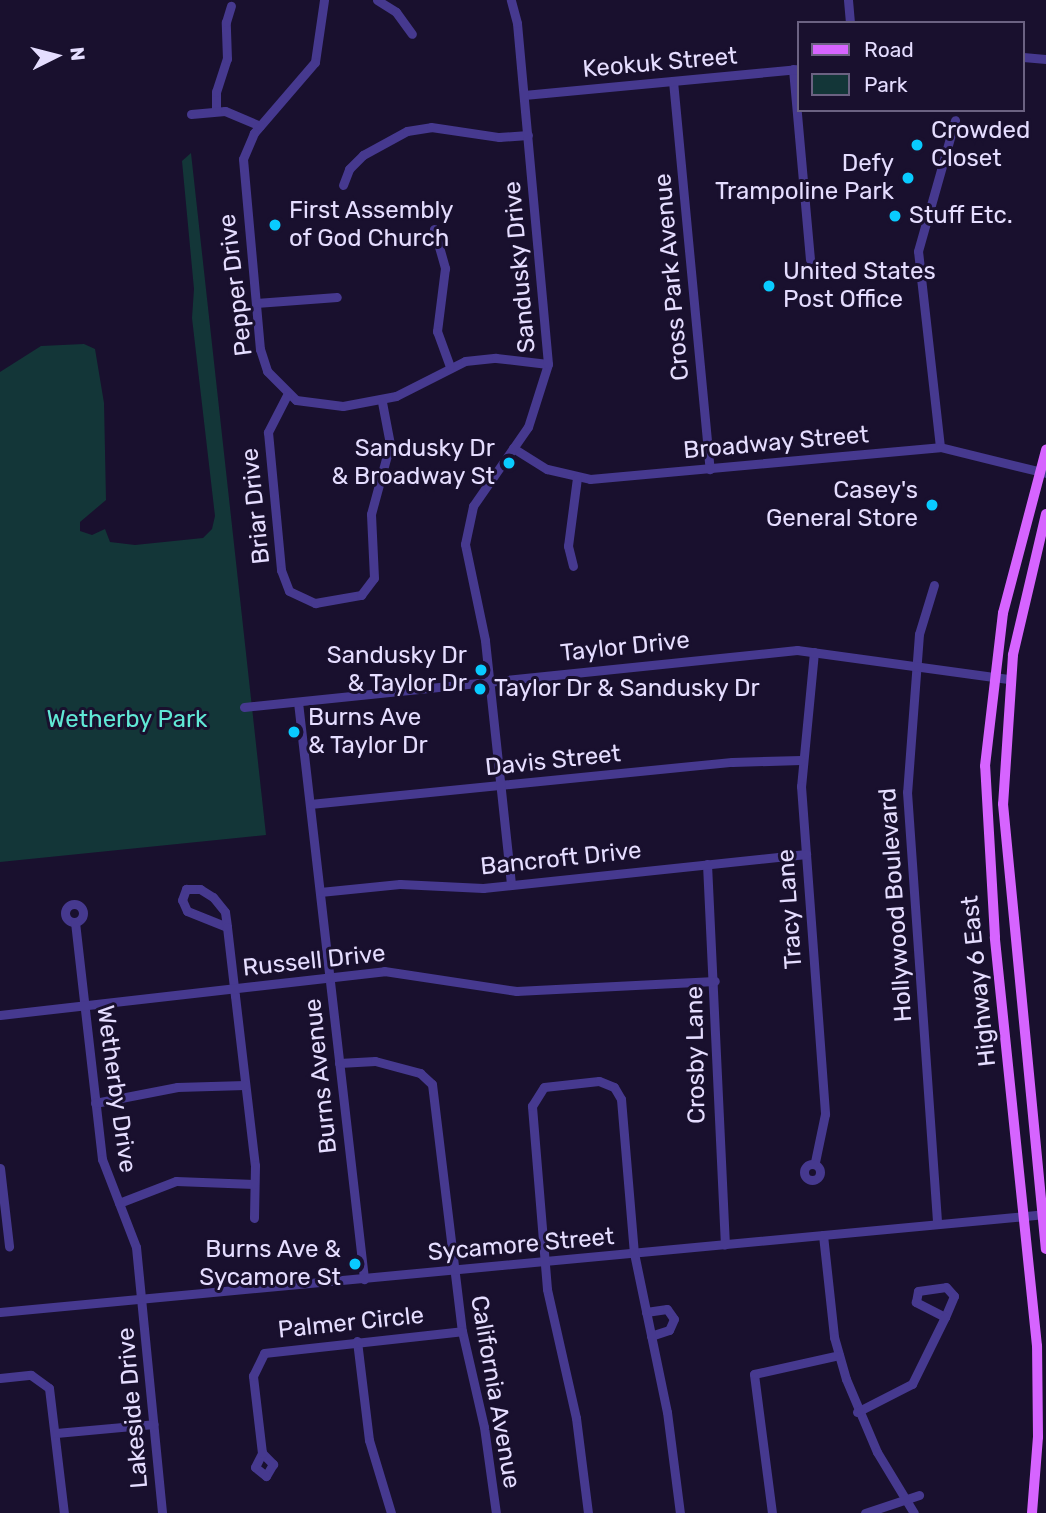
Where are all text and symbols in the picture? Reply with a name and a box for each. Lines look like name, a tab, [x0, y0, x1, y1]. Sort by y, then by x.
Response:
north arrow	[21, 21, 91, 91]
legend	[797, 21, 1025, 112]
text: Road	[864, 37, 914, 62]
street label: Keokuk Street	[581, 42, 739, 84]
text: N	[65, 46, 90, 62]
text: Park	[864, 72, 908, 97]
place label: Crowded Closet	[931, 117, 1030, 173]
marker: Crowded Closet	[909, 137, 925, 153]
place label: Defy Trampoline Park	[715, 150, 894, 206]
marker: Defy Trampoline Park	[900, 170, 916, 186]
street label: Cross Park Avenue	[649, 172, 695, 382]
street label: Sandusky Drive	[498, 180, 542, 354]
place label: First Assembly of God Church	[289, 197, 454, 253]
place label: Stuff Etc.	[909, 202, 1013, 230]
marker: Stuff Etc.	[887, 208, 903, 224]
street label: Pepper Drive	[213, 212, 259, 358]
marker: First Assembly of God Church	[267, 217, 283, 233]
place label: United States Post Office	[783, 258, 936, 314]
marker: United States Post Office	[761, 278, 777, 294]
street label: Broadway Street	[682, 421, 870, 465]
place label: Sandusky Dr & Broadway St	[331, 435, 495, 491]
street label: Briar Drive	[236, 446, 276, 566]
marker: Sandusky Dr & Broadway St	[501, 455, 517, 471]
place label: Casey's General Store	[766, 477, 918, 533]
marker: Casey's General Store	[924, 497, 940, 513]
street label: Taylor Drive	[559, 626, 691, 668]
place label: Sandusky Dr & Taylor Dr	[326, 642, 467, 698]
marker: Sandusky Dr & Taylor Dr	[473, 662, 489, 678]
place label: Taylor Dr & Sandusky Dr	[494, 675, 761, 703]
marker: Taylor Dr & Sandusky Dr	[472, 681, 488, 697]
place label: Burns Ave & Taylor Dr	[308, 704, 429, 760]
park label: Wetherby Park	[46, 706, 208, 734]
marker: Burns Ave & Taylor Dr	[286, 724, 302, 740]
street label: Davis Street	[484, 740, 622, 782]
street label: Hollywood Boulevard	[873, 787, 919, 1023]
street label: Bancroft Drive	[479, 836, 643, 882]
street label: Tracy Lane	[771, 848, 809, 970]
street label: Highway 6 East	[956, 894, 1002, 1068]
street label: Russell Drive	[241, 939, 387, 983]
street label: Crosby Lane	[680, 985, 712, 1125]
street label: Burns Avenue	[299, 997, 343, 1155]
street label: Wetherby Drive	[90, 1003, 142, 1175]
street label: Sycamore Street	[427, 1223, 615, 1267]
place label: Burns Ave & Sycamore St	[199, 1236, 341, 1292]
marker: Burns Ave & Sycamore St	[347, 1256, 363, 1272]
street label: California Avenue	[464, 1293, 526, 1491]
street label: Palmer Circle	[276, 1301, 426, 1345]
street label: Lakeside Drive	[112, 1326, 154, 1490]

